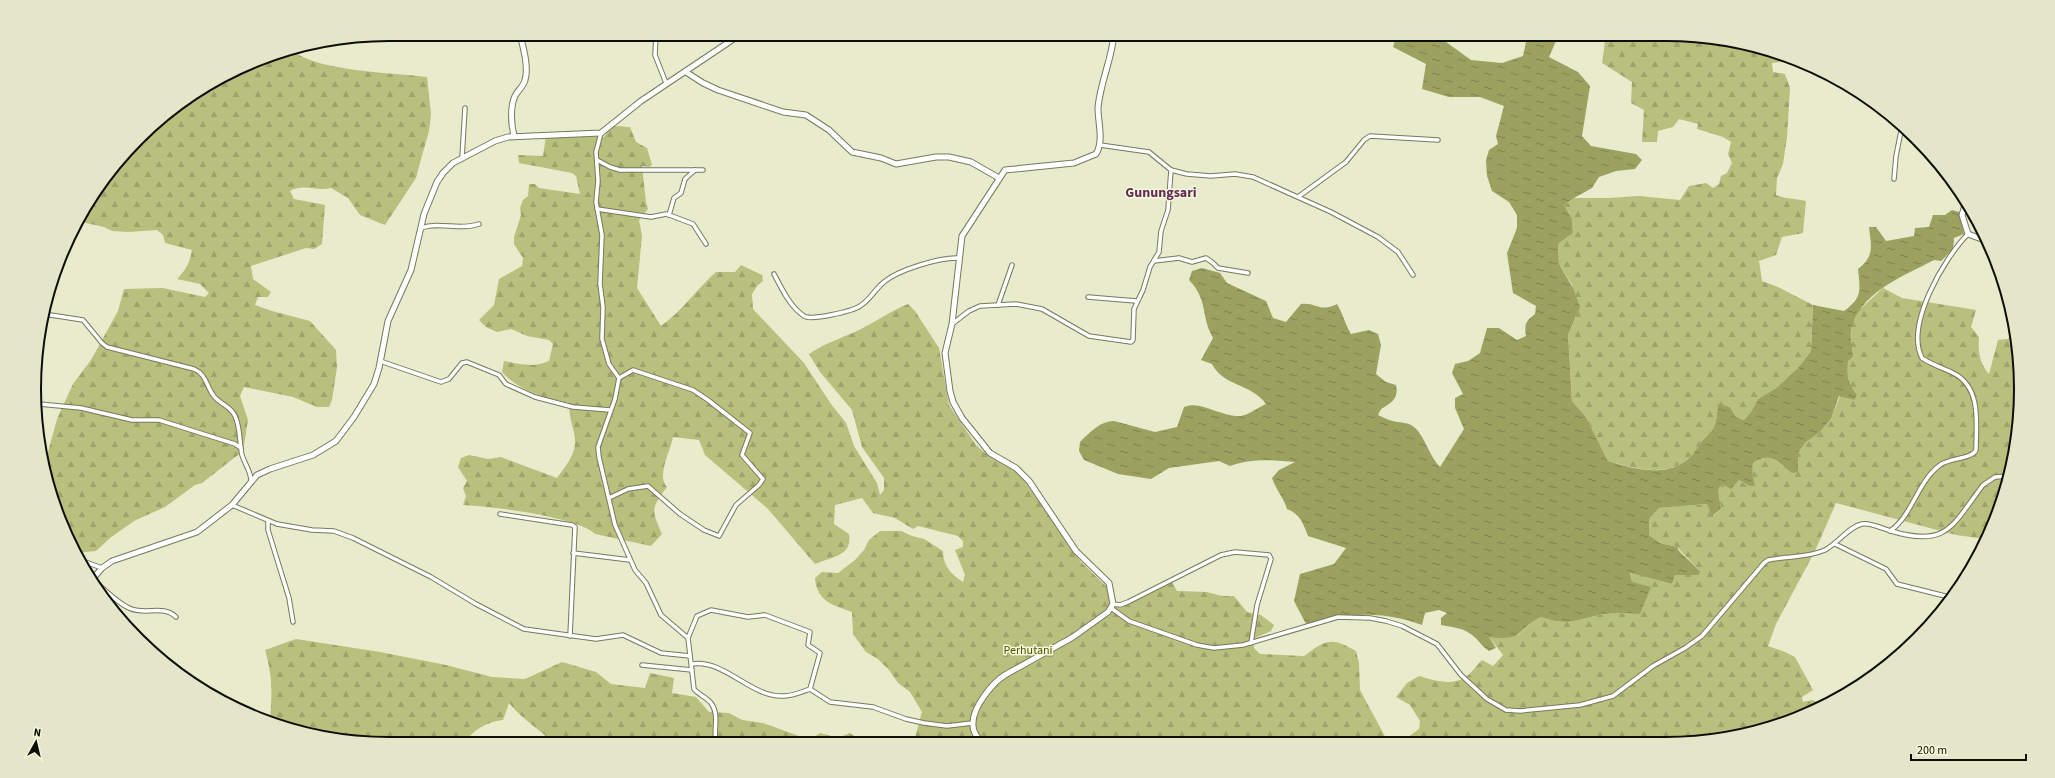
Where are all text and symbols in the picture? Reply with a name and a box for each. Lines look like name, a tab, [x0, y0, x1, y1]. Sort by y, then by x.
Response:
district label: Gunungsari	[1125, 183, 1197, 203]
park label: Perhutani	[1003, 642, 1053, 659]
north arrow	[16, 722, 56, 762]
text: N	[33, 725, 42, 741]
scale bar	[1911, 736, 2026, 762]
text: 200 m	[1917, 742, 1947, 759]

